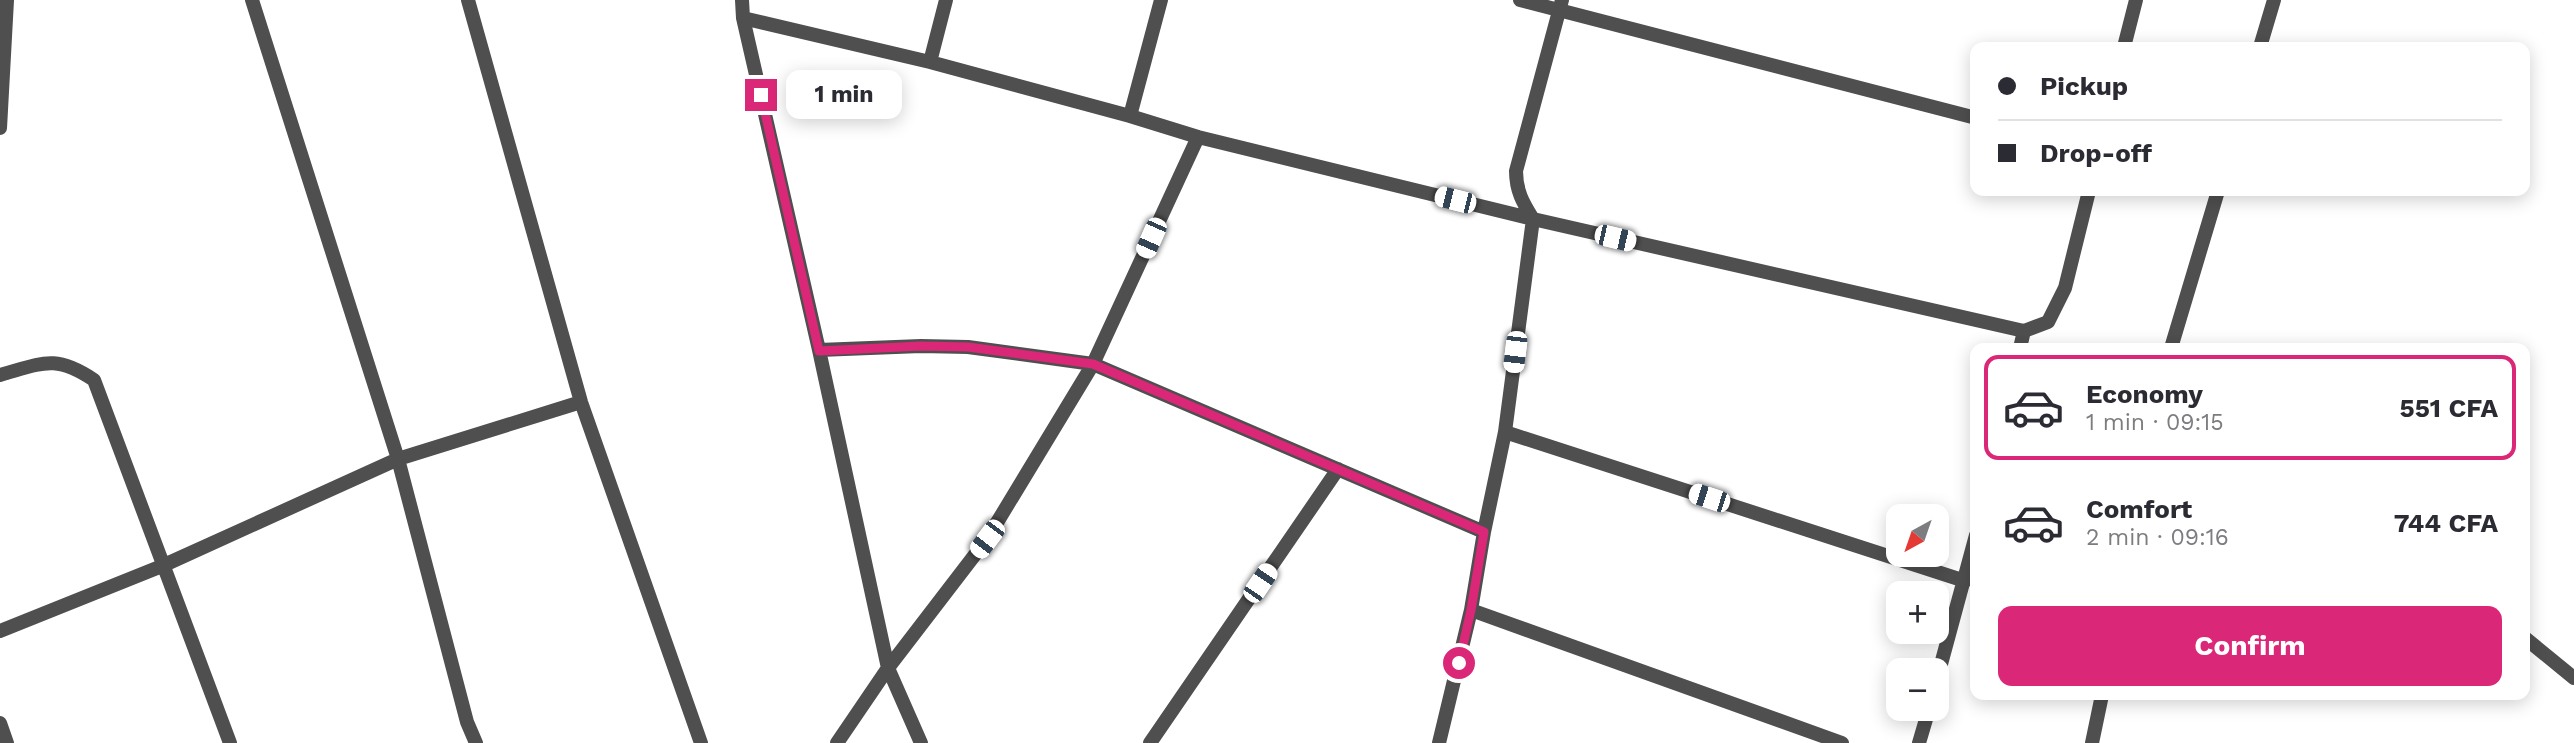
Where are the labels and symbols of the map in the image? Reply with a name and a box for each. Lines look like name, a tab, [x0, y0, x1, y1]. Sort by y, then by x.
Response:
callout: 1 min	[786, 70, 901, 119]
route end	[745, 79, 777, 111]
car	[1433, 185, 1478, 215]
car	[1133, 215, 1170, 261]
car	[1593, 223, 1638, 253]
car	[1503, 330, 1528, 374]
car	[1686, 482, 1733, 514]
north arrow	[1886, 504, 1950, 567]
car	[966, 516, 1009, 562]
car	[1240, 560, 1281, 606]
route start	[1443, 647, 1475, 679]

